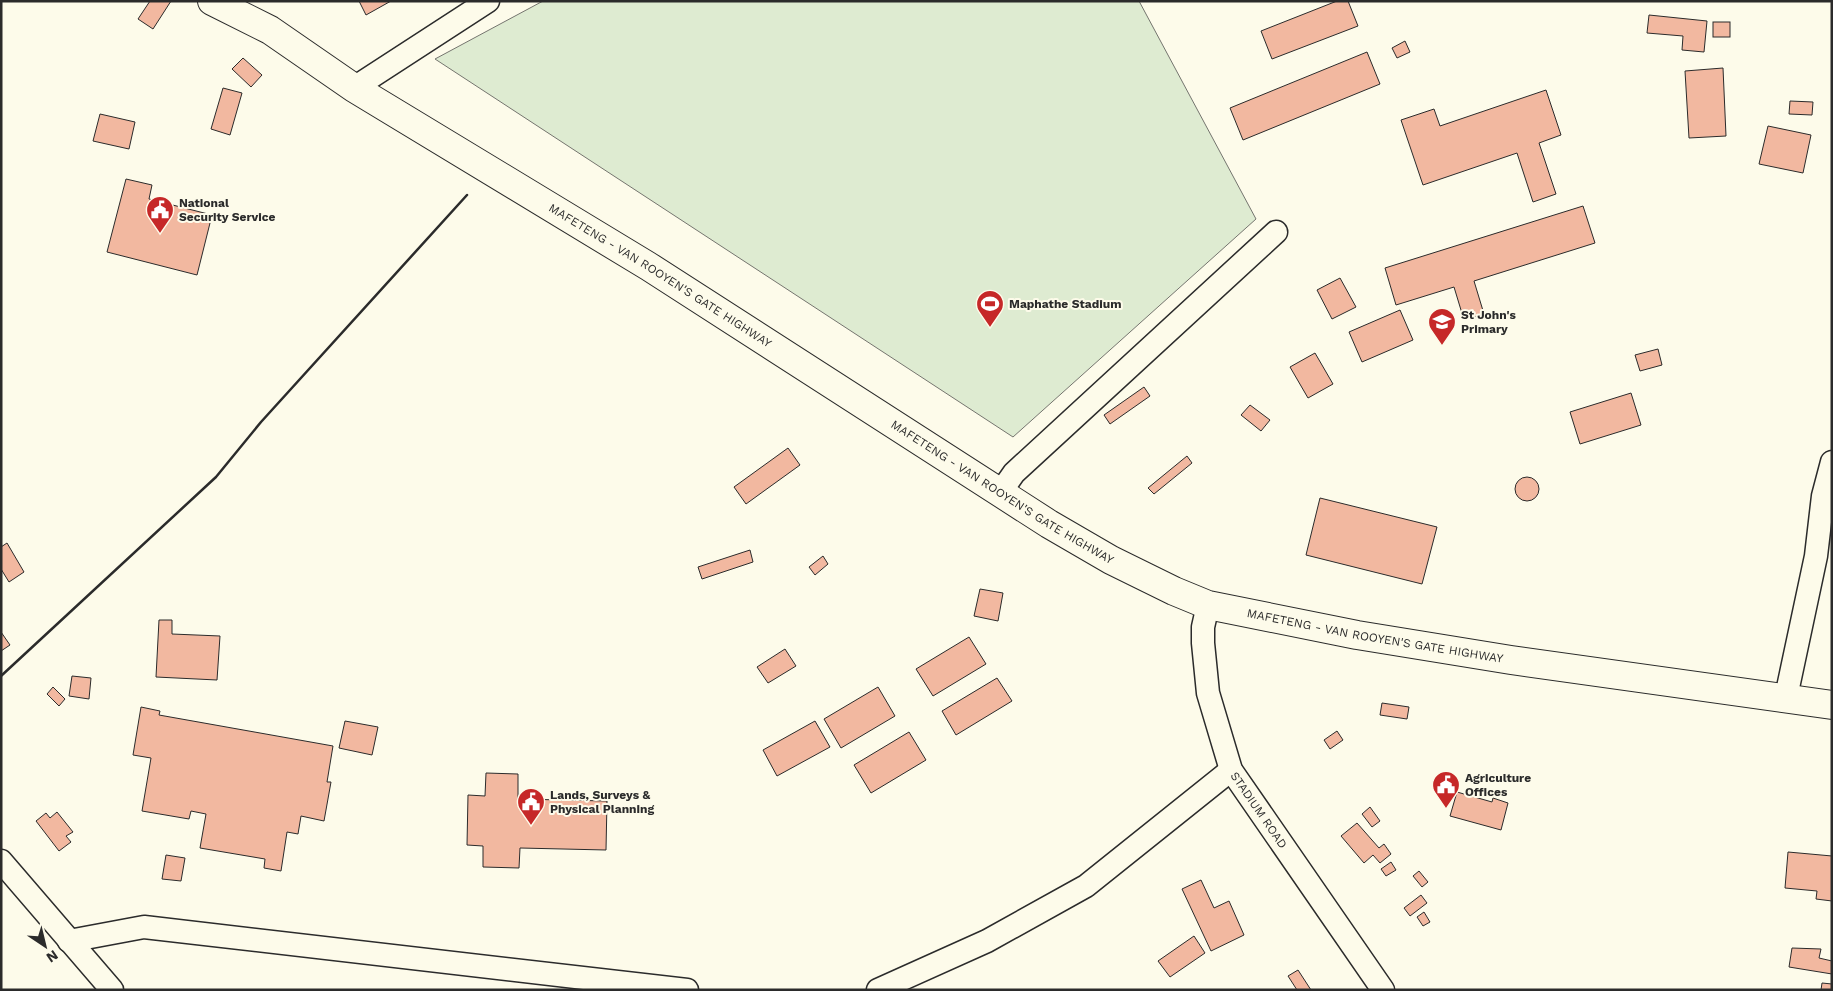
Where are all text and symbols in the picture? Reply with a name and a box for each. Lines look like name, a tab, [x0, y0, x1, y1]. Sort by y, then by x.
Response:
public building icon: National Security Service	[145, 195, 175, 234]
place label: National Security Service	[179, 196, 276, 224]
street label: MAFETENG - VAN ROOYEN'S GATE HIGHWAY	[546, 201, 774, 351]
sports icon: Maphathe Stadium	[975, 289, 1005, 328]
place label: Maphathe Stadium	[1009, 297, 1121, 311]
school or university icon: St John's Primary	[1427, 307, 1457, 346]
place label: St John's Primary	[1461, 308, 1516, 336]
street label: MAFETENG - VAN ROOYEN'S GATE HIGHWAY	[888, 417, 1116, 567]
street label: MAFETENG - VAN ROOYEN'S GATE HIGHWAY	[1246, 606, 1504, 666]
street label: STADIUM ROAD	[1227, 769, 1290, 851]
public building icon: Agriculture Offices	[1431, 770, 1461, 809]
place label: Agriculture Offices	[1465, 771, 1531, 799]
public building icon: Lands, Surveys & Physical Planning	[516, 787, 546, 826]
place label: Lands, Surveys & Physical Planning	[550, 788, 654, 816]
north arrow	[20, 921, 70, 971]
text: N	[44, 947, 61, 966]

